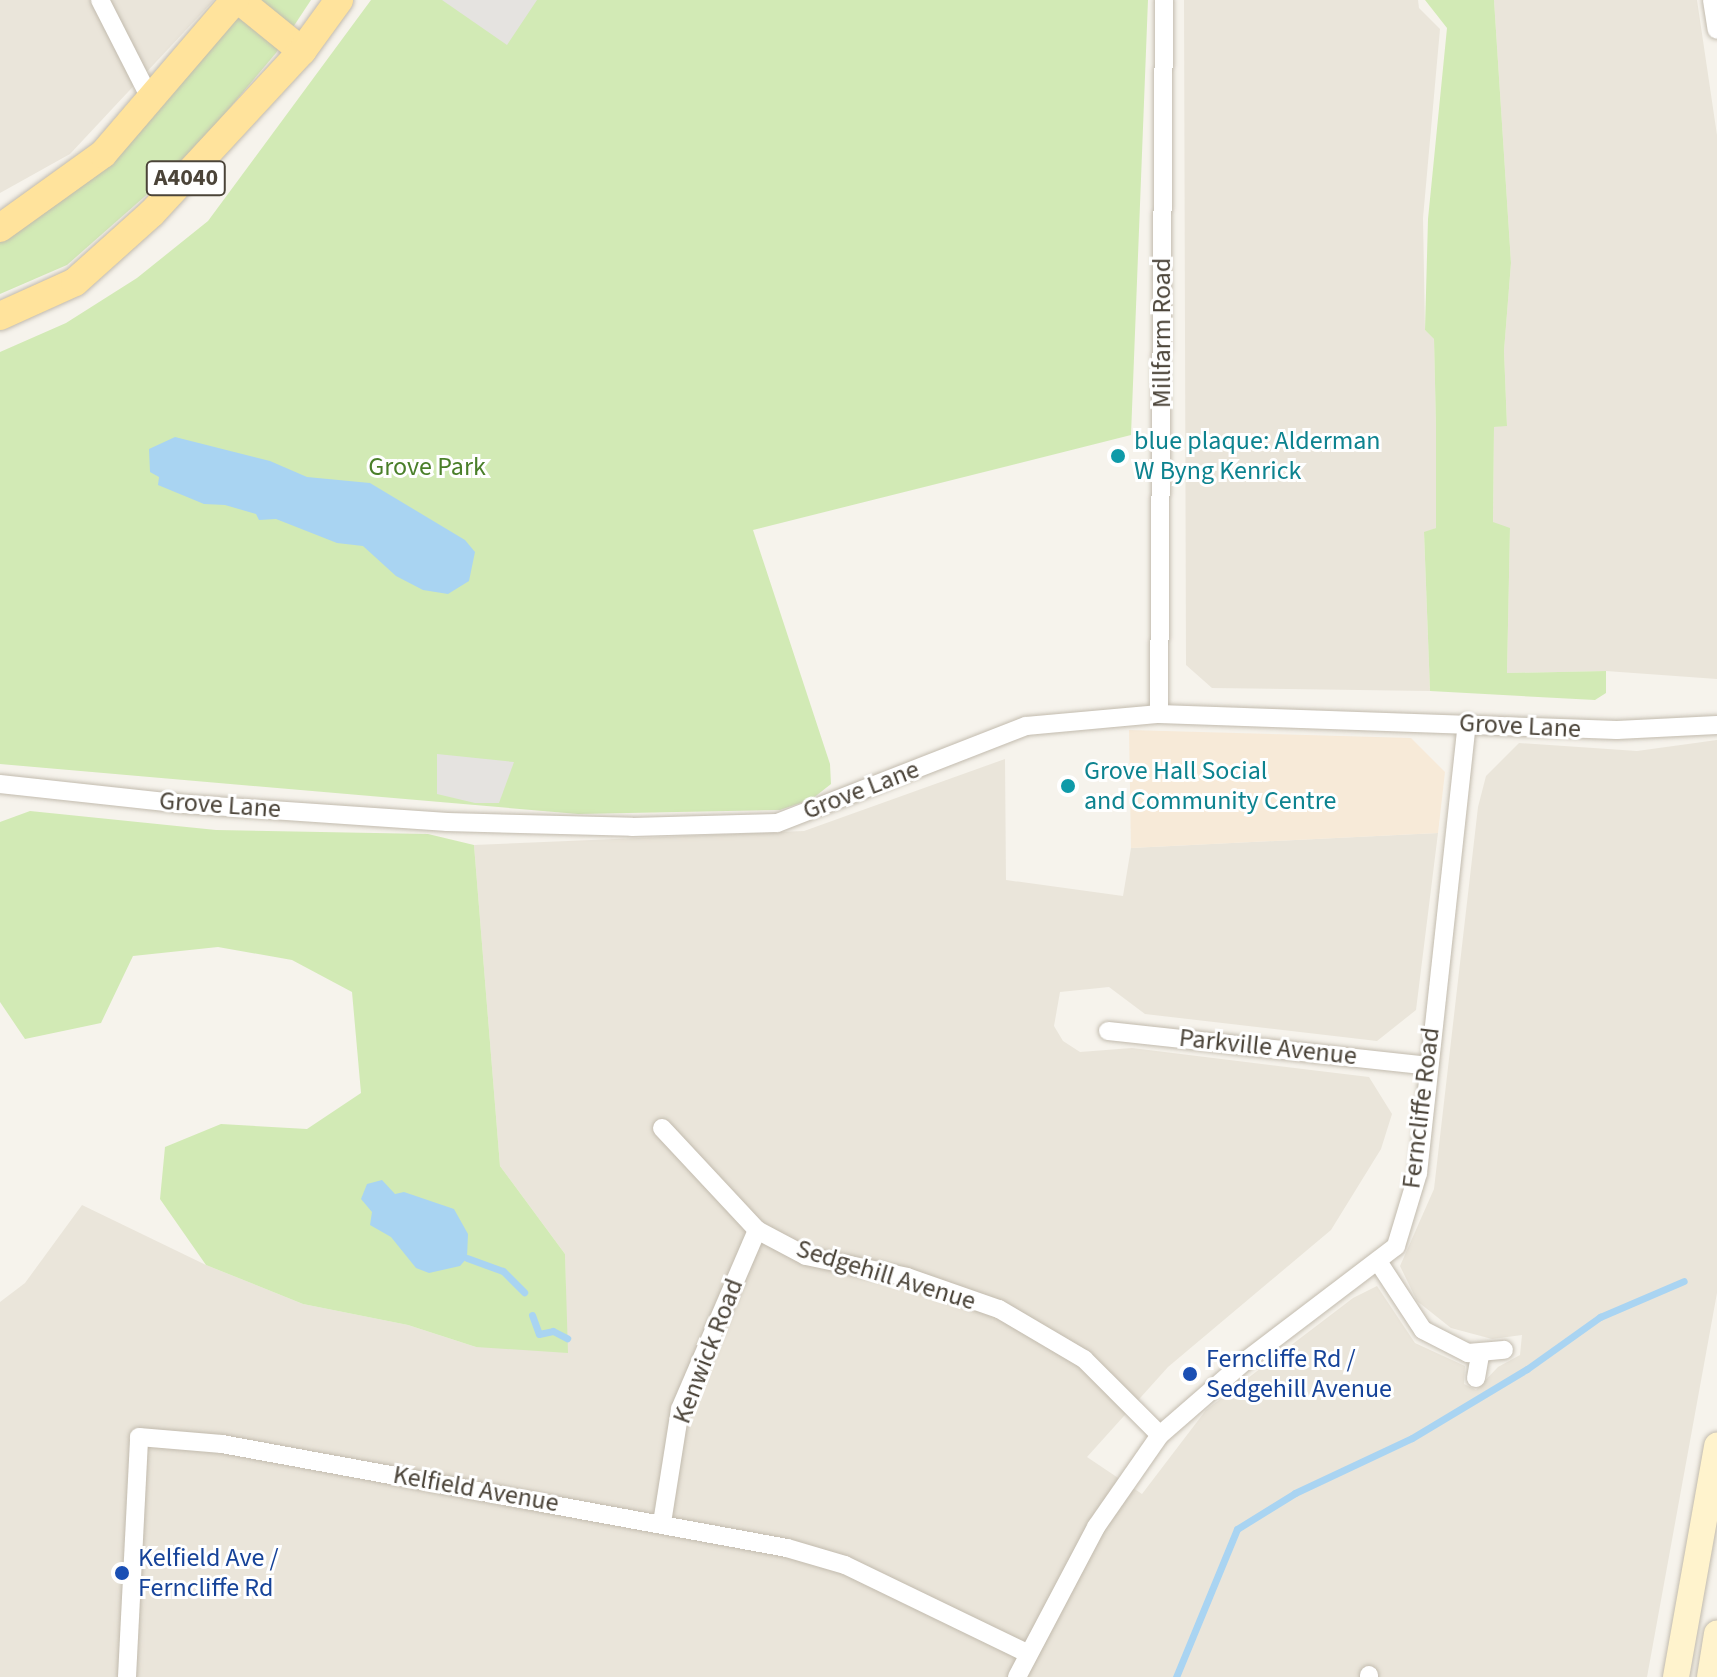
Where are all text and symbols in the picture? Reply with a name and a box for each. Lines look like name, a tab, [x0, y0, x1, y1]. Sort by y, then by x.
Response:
road number: A4040	[144, 158, 228, 198]
street label: Millfarm Road	[1146, 258, 1178, 408]
place label: blue plaque: Alderman W Byng Kenrick	[1134, 425, 1381, 486]
marker: blue plaque: Alderman W Byng Kenrick	[1109, 447, 1127, 465]
park label: Grove Park	[368, 451, 486, 483]
street label: Grove Lane	[1458, 707, 1582, 745]
street label: Grove Lane	[799, 754, 923, 826]
place label: Grove Hall Social and Community Centre	[1084, 755, 1336, 816]
marker: Grove Hall Social and Community Centre	[1059, 777, 1077, 795]
street label: Grove Lane	[158, 785, 282, 825]
street label: Parkville Avenue	[1178, 1022, 1358, 1072]
street label: Ferncliffe Road	[1396, 1026, 1446, 1190]
street label: Sedgehill Avenue	[793, 1233, 979, 1317]
street label: Kenwick Road	[666, 1274, 750, 1428]
place label: Ferncliffe Rd / Sedgehill Avenue	[1206, 1343, 1392, 1404]
marker: Ferncliffe Rd / Sedgehill Avenue	[1181, 1365, 1199, 1383]
street label: Kelfield Avenue	[391, 1459, 561, 1519]
place label: Kelfield Ave / Ferncliffe Rd	[138, 1542, 279, 1604]
marker: Kelfield Ave / Ferncliffe Rd	[113, 1564, 131, 1582]

